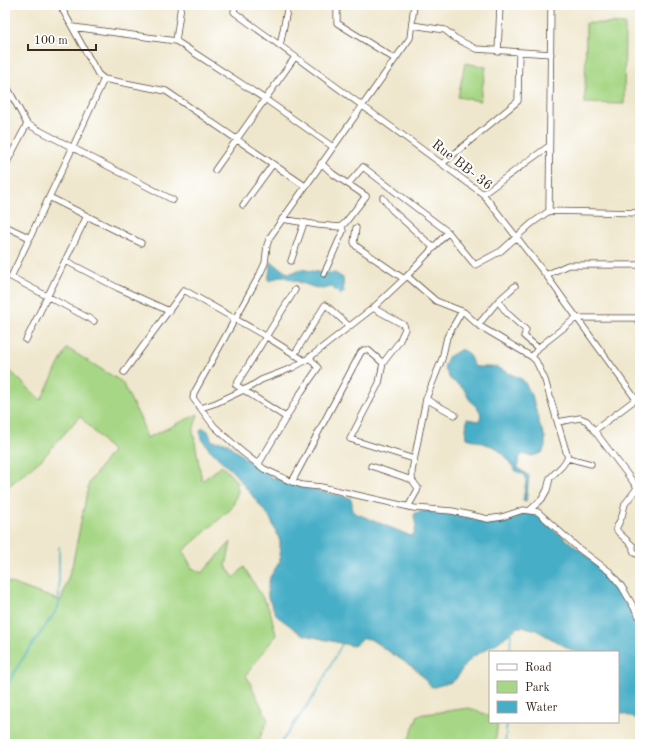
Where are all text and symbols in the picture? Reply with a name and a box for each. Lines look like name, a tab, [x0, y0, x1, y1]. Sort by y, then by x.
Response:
scale bar	[28, 26, 96, 52]
text: 100 m	[34, 35, 68, 47]
street label: Rue BB- 36	[429, 137, 495, 193]
legend	[489, 651, 619, 723]
text: Road	[525, 662, 552, 674]
text: Park	[525, 682, 550, 694]
text: Water	[525, 702, 558, 714]

